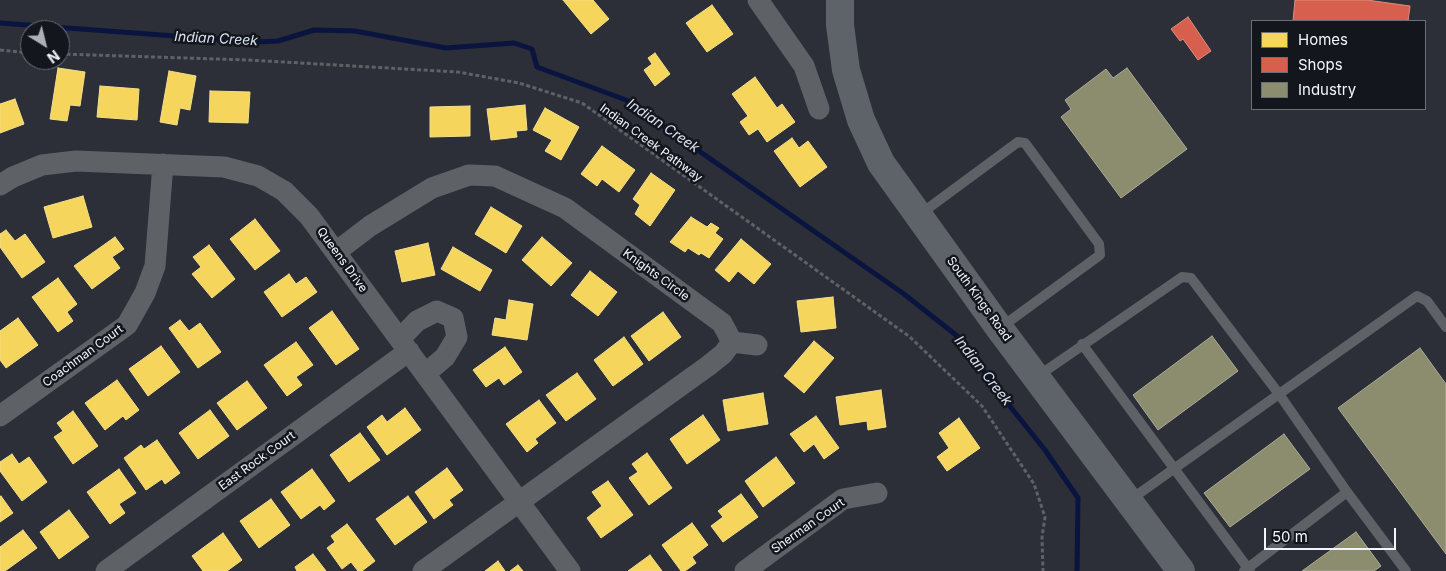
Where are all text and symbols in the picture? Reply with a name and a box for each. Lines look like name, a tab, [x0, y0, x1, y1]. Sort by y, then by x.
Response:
north arrow	[20, 20, 70, 70]
legend	[1251, 20, 1426, 110]
water label: Indian Creek	[174, 28, 258, 50]
text: Homes	[1298, 30, 1348, 49]
text: N	[44, 47, 63, 67]
text: Shops	[1298, 55, 1343, 74]
text: Industry	[1298, 80, 1356, 99]
water label: Indian Creek	[624, 96, 702, 156]
street label: Indian Creek Pathway	[597, 101, 705, 185]
street label: Queens Drive	[314, 225, 370, 295]
street label: Knights Circle	[620, 246, 692, 304]
street label: South Kings Road	[944, 254, 1014, 344]
street label: Coachman Court	[40, 322, 126, 390]
water label: Indian Creek	[951, 333, 1015, 409]
street label: East Rock Court	[216, 428, 298, 494]
street label: Sherman Court	[769, 495, 847, 557]
scale bar	[1266, 518, 1398, 550]
text: 50 m	[1272, 527, 1308, 546]

